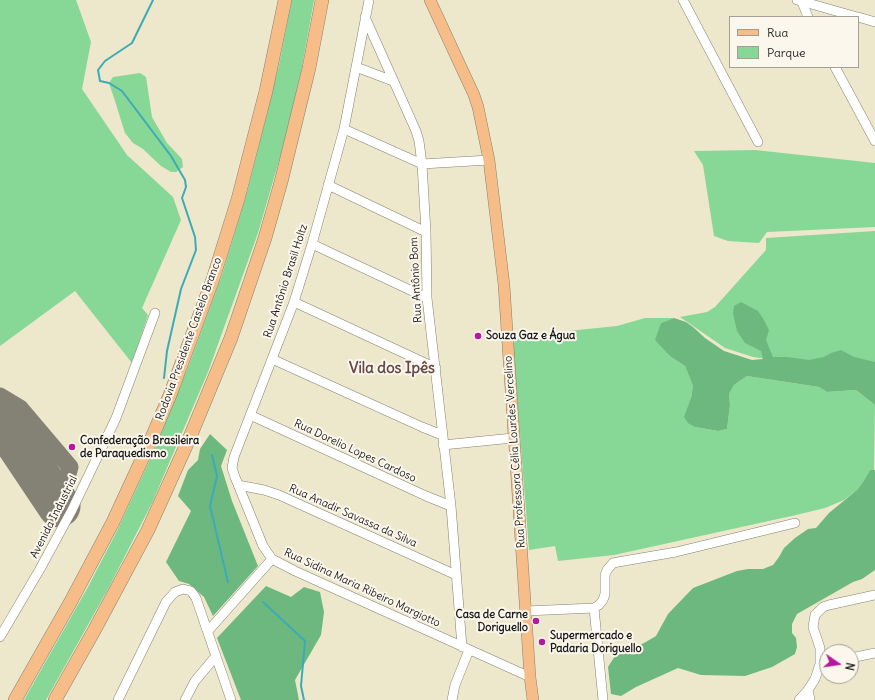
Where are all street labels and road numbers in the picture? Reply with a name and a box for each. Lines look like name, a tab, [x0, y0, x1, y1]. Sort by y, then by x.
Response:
street label: Rua Antônio Brasil Holtz	[261, 222, 311, 340]
street label: Rua Antônio Bom	[407, 237, 425, 323]
street label: Rodovia Presidente Castelo Branco	[153, 256, 225, 422]
street label: Rua Professora Célia Lourdes Vercelino	[502, 355, 528, 549]
street label: Rua Dorelio Lopes Cardoso	[292, 417, 418, 485]
street label: Avenida Industrial	[27, 474, 81, 560]
street label: Rua Anadir Savassa da Silva	[287, 482, 419, 550]
street label: Rua Sidina Maria Ribeiro Margiotto	[282, 546, 442, 630]

